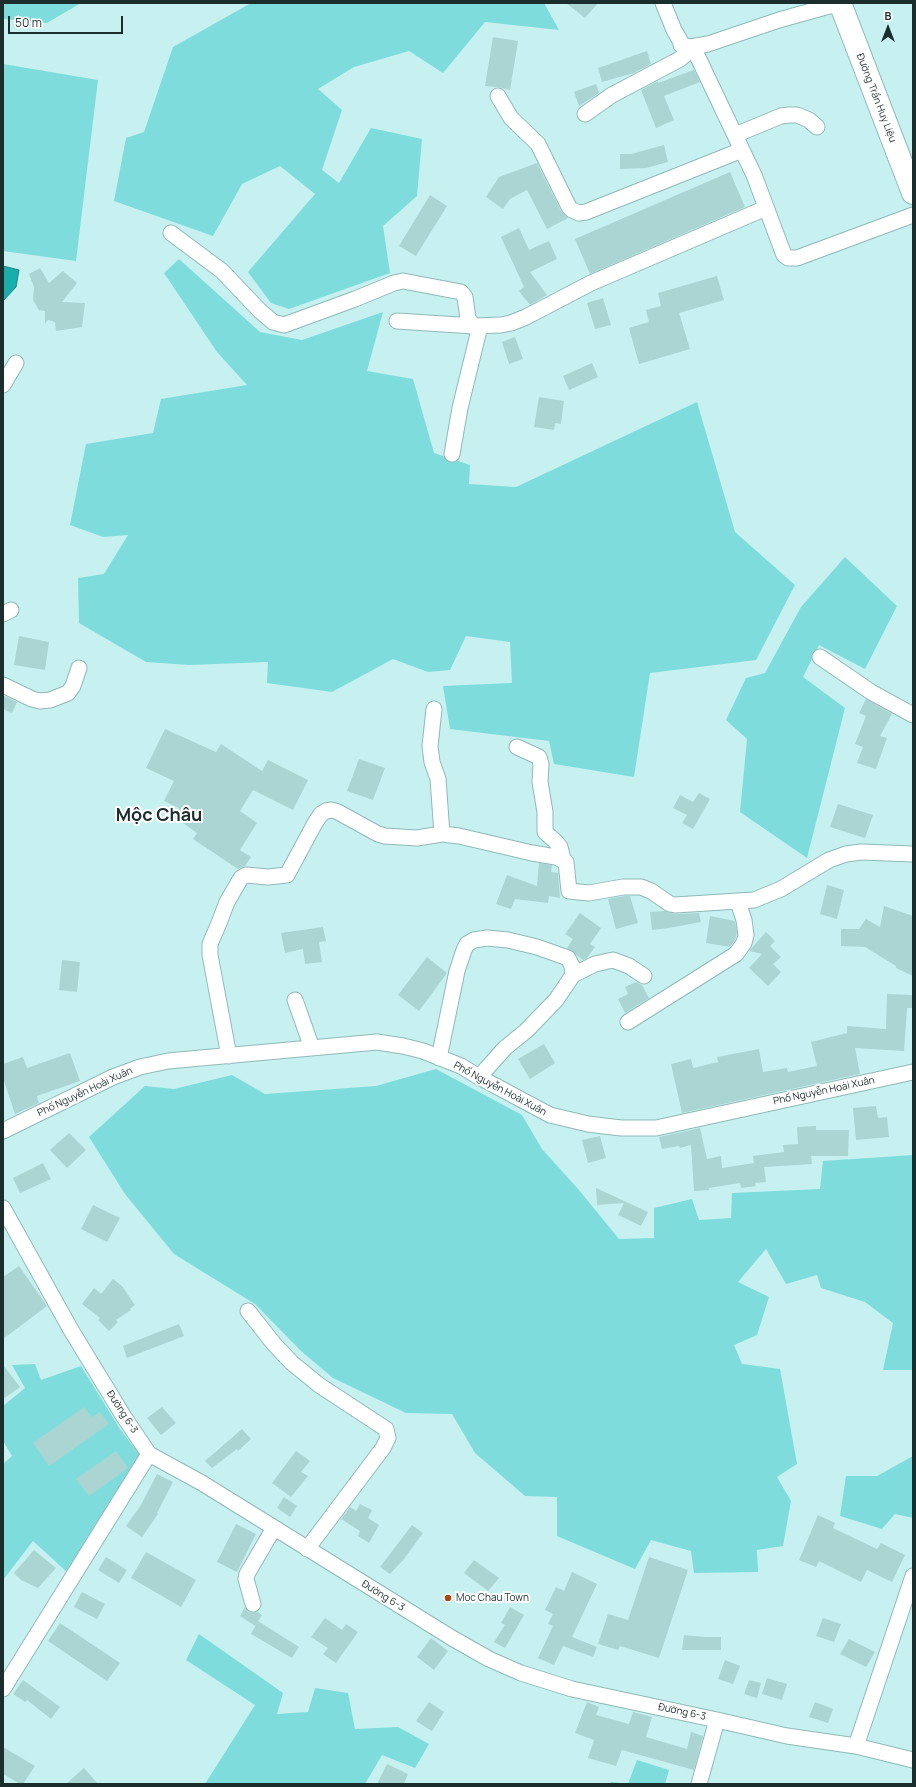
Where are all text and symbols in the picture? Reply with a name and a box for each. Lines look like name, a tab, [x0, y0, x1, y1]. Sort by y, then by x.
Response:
scale bar	[10, 8, 125, 34]
north arrow	[868, 8, 908, 48]
text: B	[885, 8, 891, 23]
text: 50 m	[15, 14, 42, 31]
street label: Đường Trần Huy Liệu	[854, 52, 898, 144]
district label: Mộc Châu	[116, 805, 202, 827]
street label: Phố Nguyễn Hoài Xuân	[452, 1059, 548, 1119]
street label: Phố Nguyễn Hoài Xuân	[36, 1065, 134, 1119]
street label: Phố Nguyễn Hoài Xuân	[772, 1074, 876, 1108]
street label: Đường 6-3	[104, 1388, 140, 1436]
street label: Đường 6-3	[359, 1578, 407, 1614]
place label: Moc Chau Town	[456, 1592, 529, 1604]
marker: Moc Chau Town	[443, 1593, 453, 1603]
street label: Đường 6-3	[657, 1701, 707, 1723]

